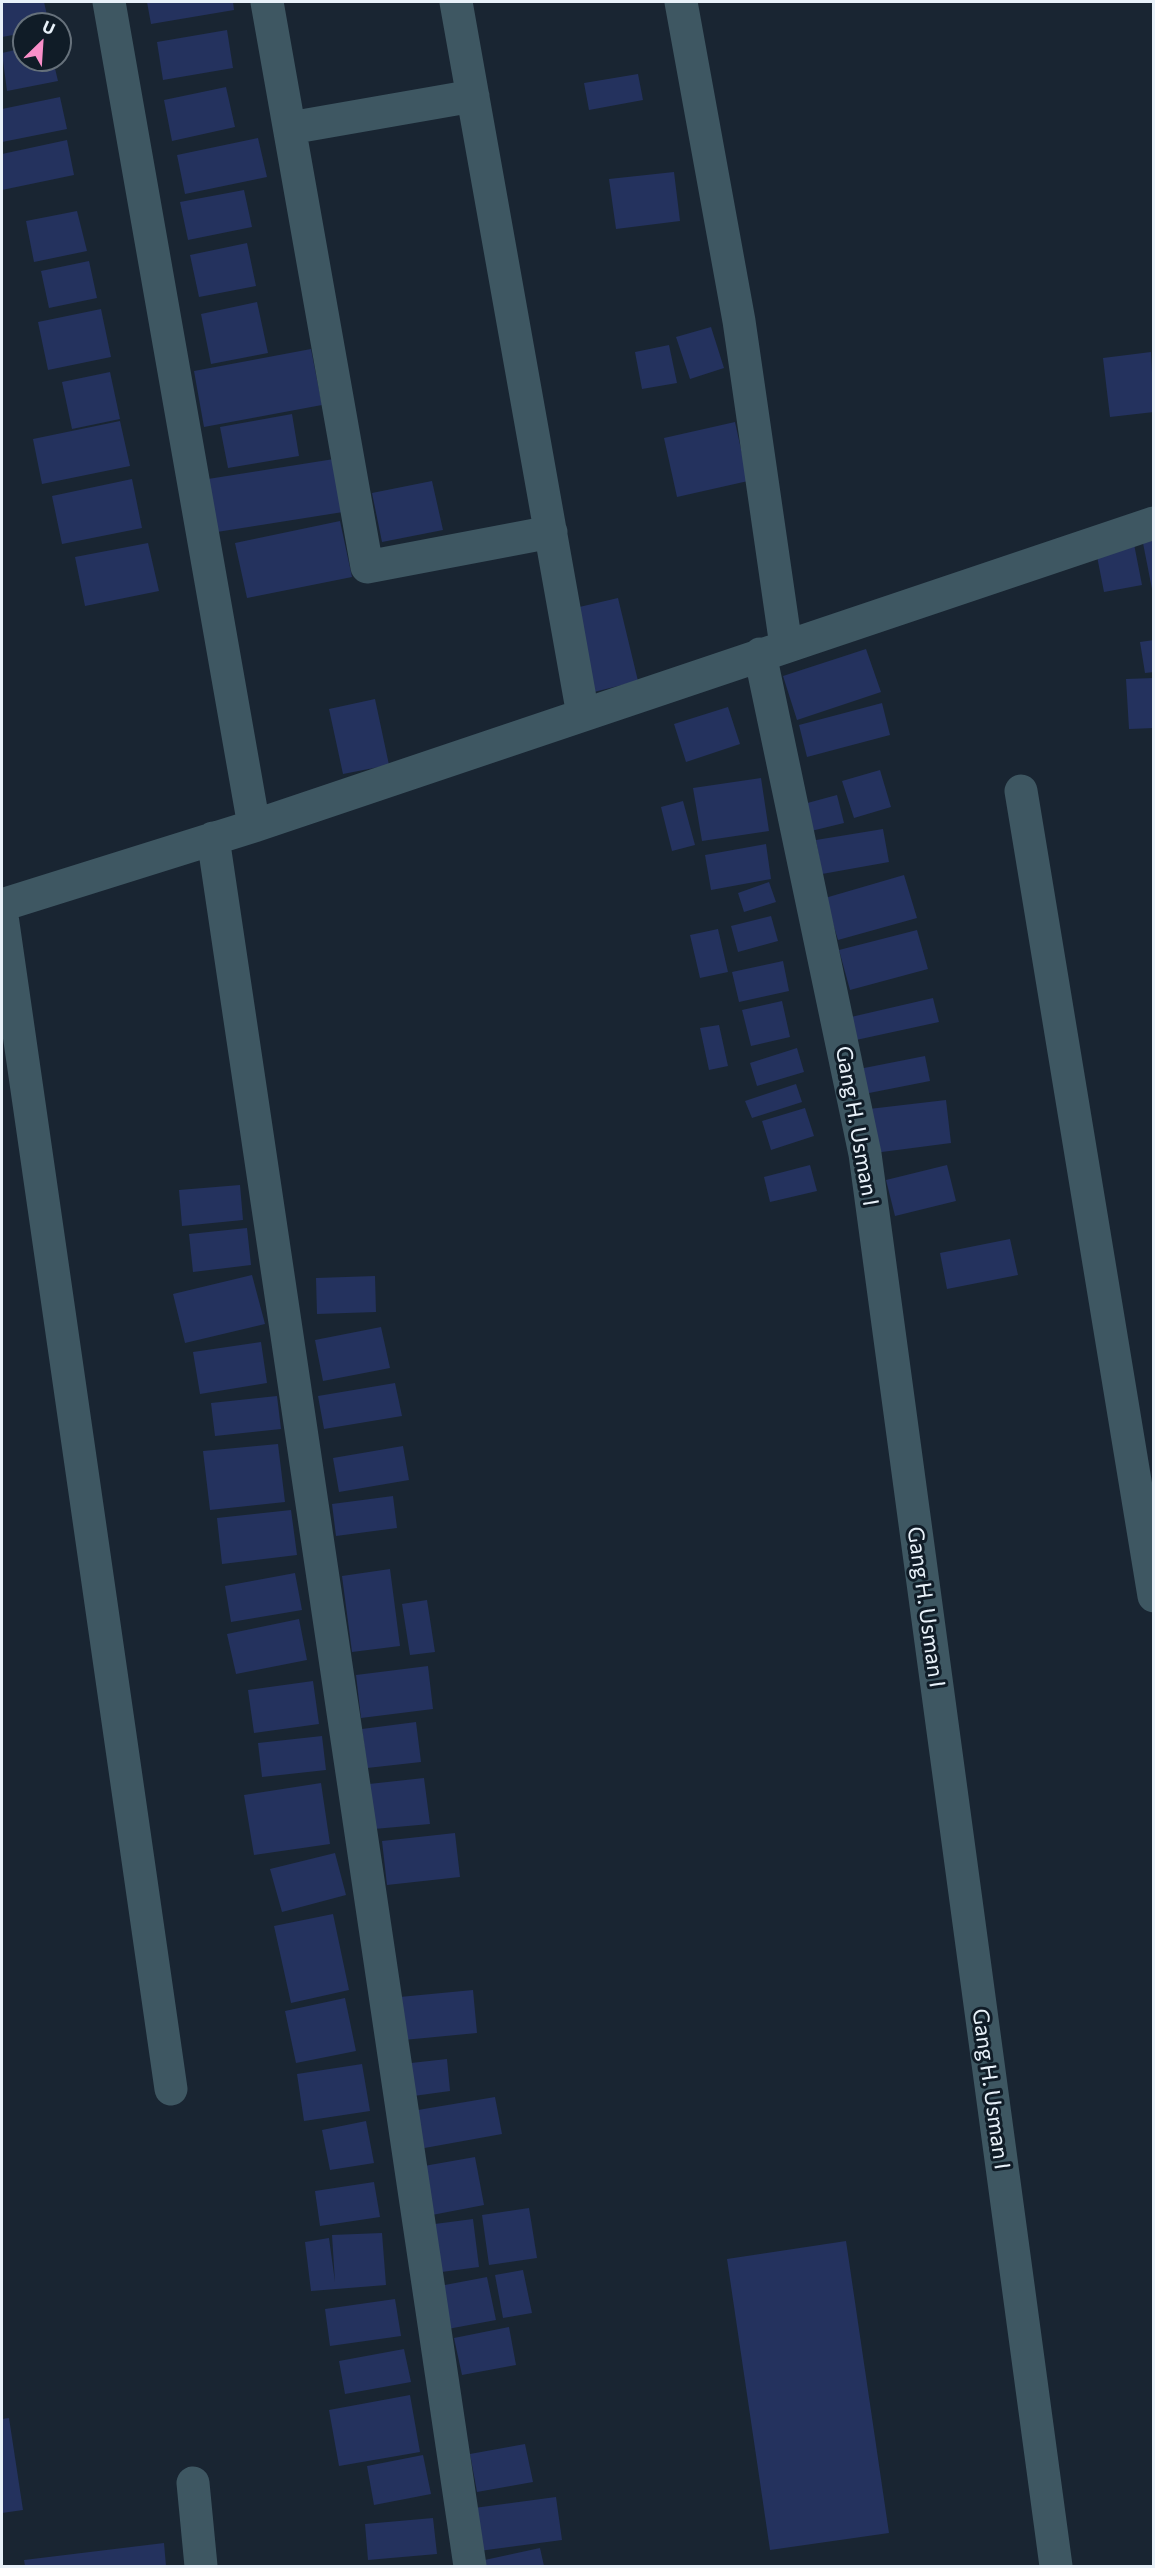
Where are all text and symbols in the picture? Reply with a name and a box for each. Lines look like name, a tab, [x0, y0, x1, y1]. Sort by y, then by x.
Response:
north arrow	[12, 12, 72, 72]
text: U	[40, 16, 58, 38]
street label: Gang H. Usman I	[830, 1044, 884, 1208]
street label: Gang H. Usman I	[902, 1525, 950, 1689]
street label: Gang H. Usman I	[967, 2007, 1015, 2171]

